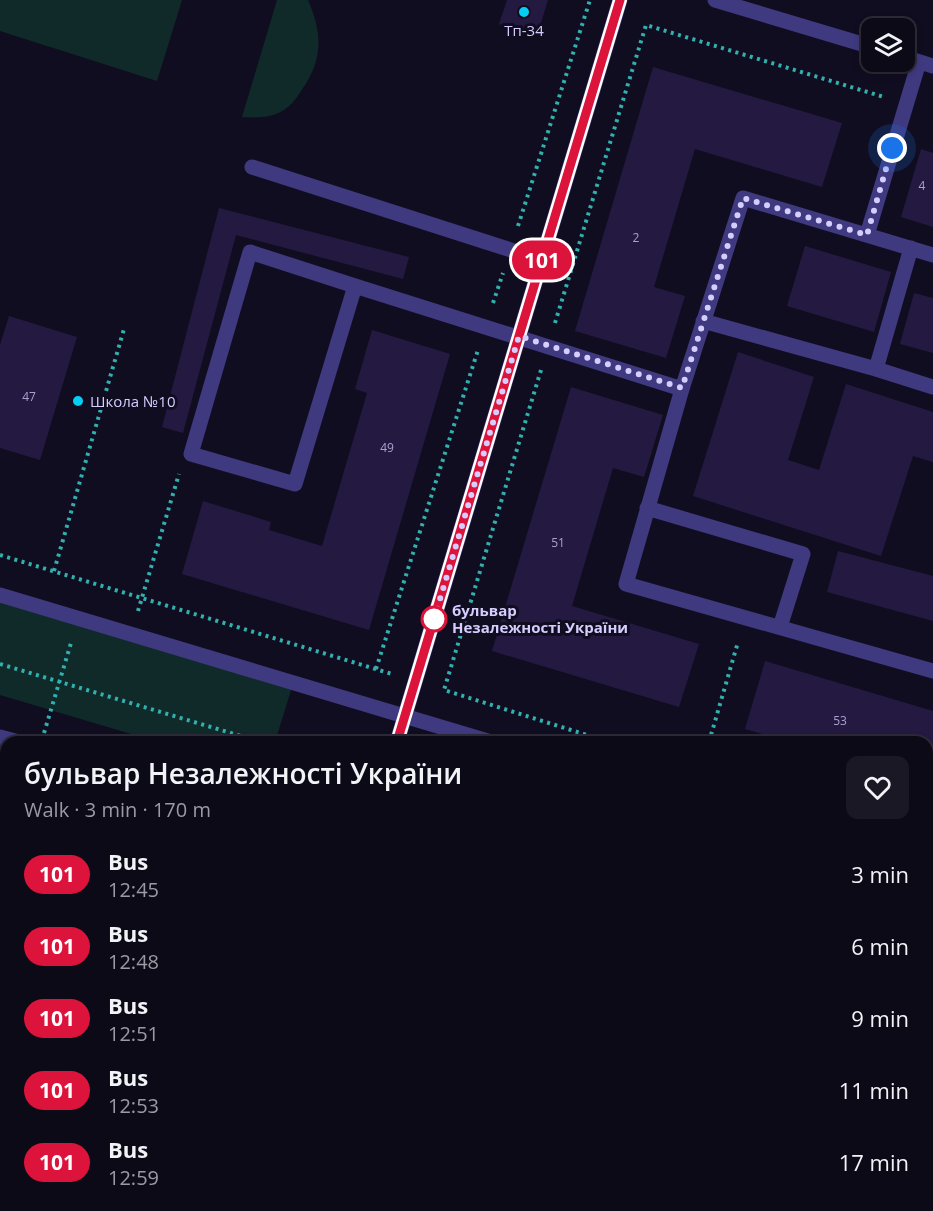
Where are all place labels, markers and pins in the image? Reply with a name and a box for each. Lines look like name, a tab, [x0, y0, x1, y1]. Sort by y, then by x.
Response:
marker: Тп-34	[517, 5, 531, 19]
place label: Тп-34	[504, 20, 544, 40]
place label: Школа №10	[90, 391, 176, 411]
marker: Школа №10	[71, 394, 85, 408]
place label: бульвар Незалежності України	[452, 600, 628, 637]
marker: бульвар Незалежності України	[421, 606, 447, 632]

